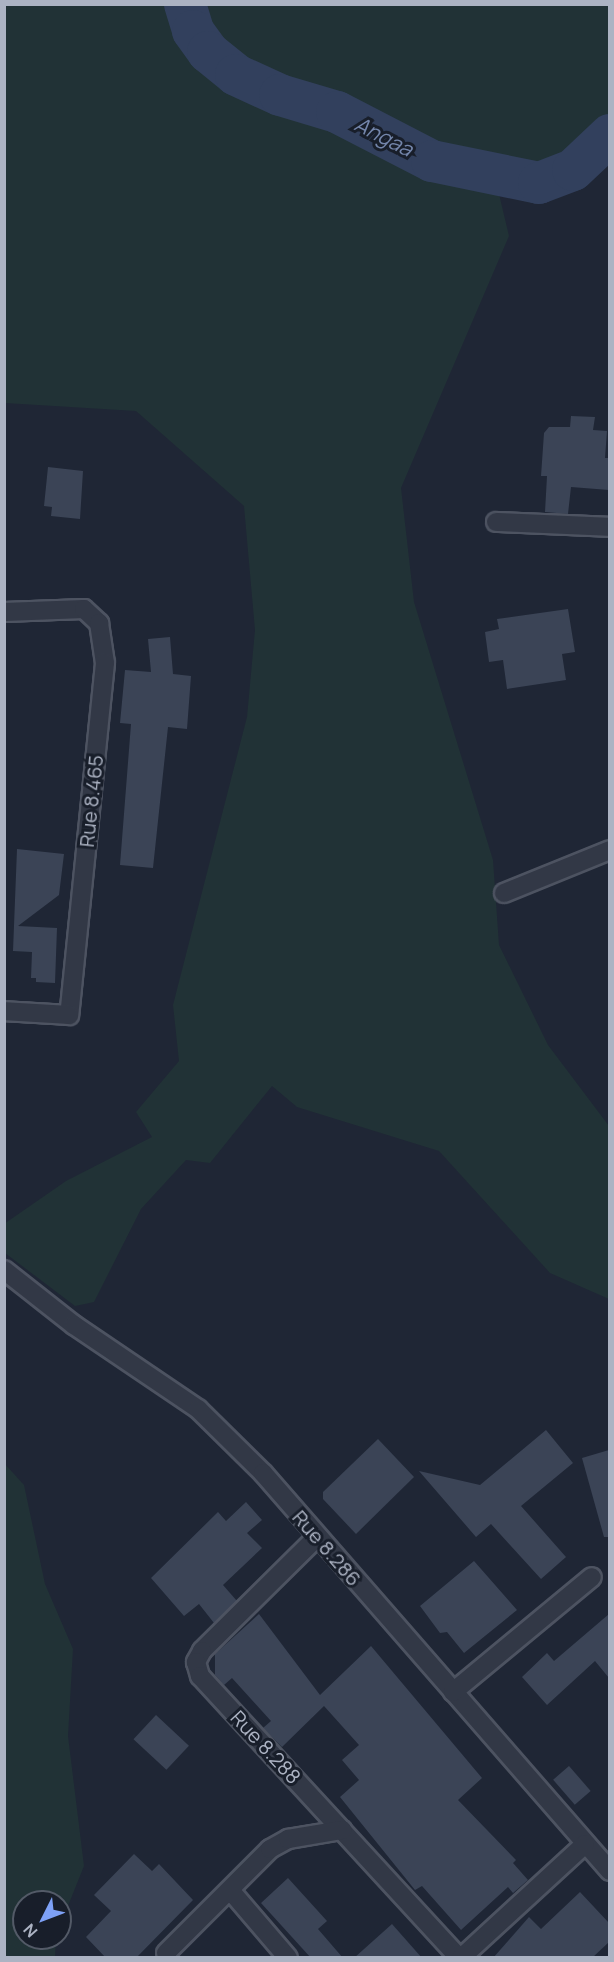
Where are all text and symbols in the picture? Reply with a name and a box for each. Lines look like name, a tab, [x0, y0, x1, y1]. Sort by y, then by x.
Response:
water label: Angaa	[351, 111, 417, 161]
street label: Rue 8.465	[74, 754, 108, 848]
street label: Rue 8.286	[288, 1505, 366, 1591]
street label: Rue 8.288	[226, 1705, 306, 1789]
north arrow	[12, 1890, 72, 1950]
text: N	[18, 1919, 42, 1942]

